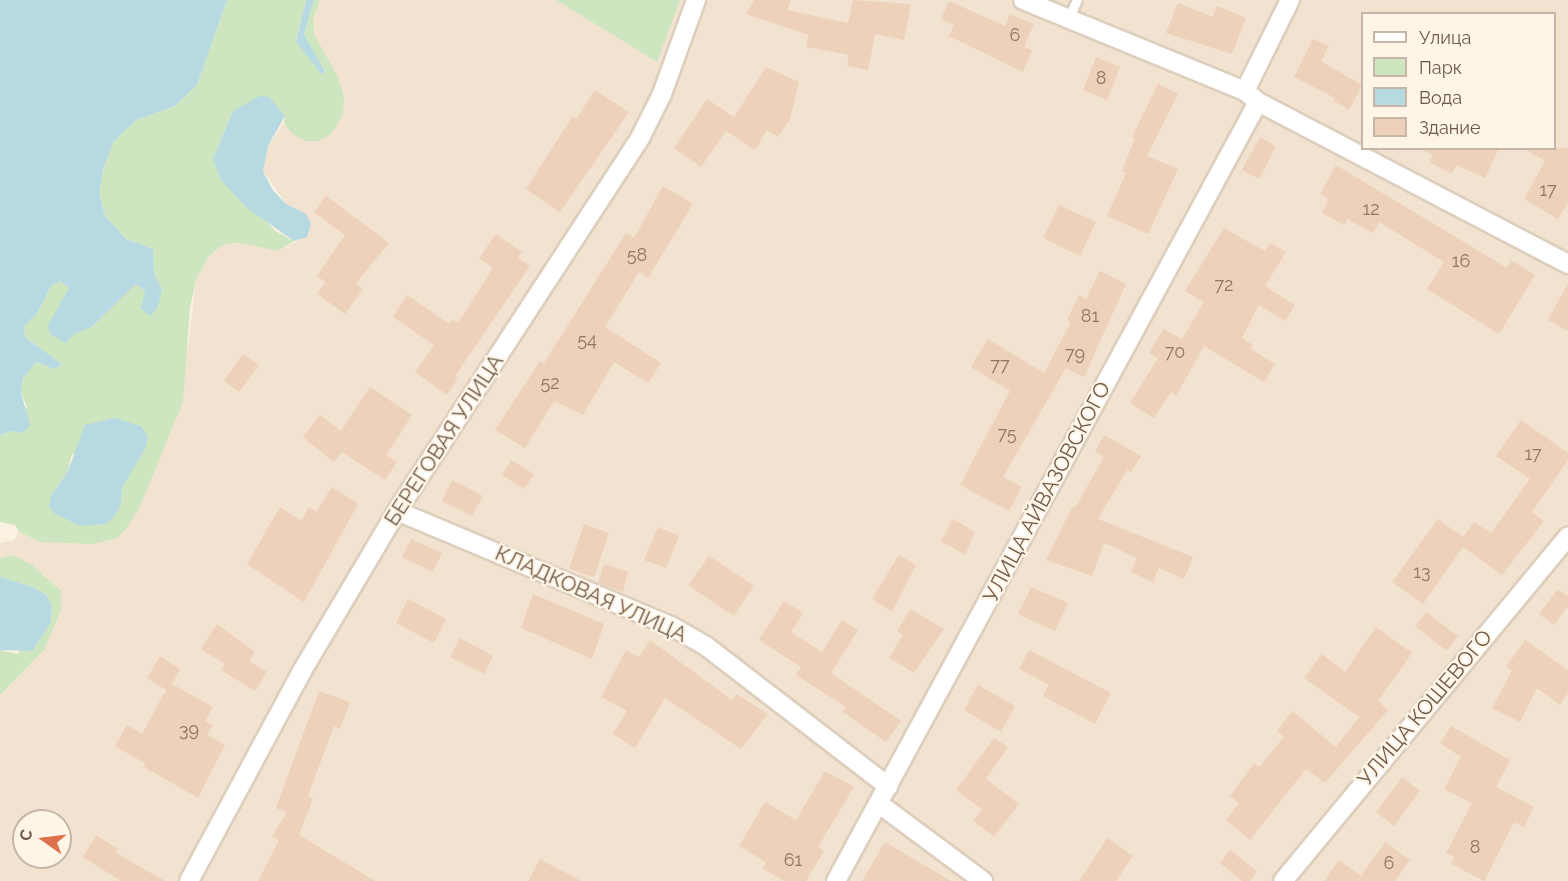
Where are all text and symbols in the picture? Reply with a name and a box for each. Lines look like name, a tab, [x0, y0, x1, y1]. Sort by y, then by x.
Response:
legend	[1361, 12, 1556, 150]
house number: 6	[1010, 24, 1020, 46]
text: Улица	[1419, 27, 1471, 48]
text: Парк	[1419, 57, 1462, 78]
house number: 8	[1096, 67, 1106, 89]
text: Вода	[1419, 87, 1462, 108]
text: Здание	[1419, 117, 1481, 138]
house number: 17	[1539, 179, 1557, 201]
house number: 12	[1362, 198, 1380, 220]
house number: 58	[627, 244, 647, 266]
house number: 16	[1452, 250, 1470, 272]
house number: 72	[1214, 274, 1234, 296]
house number: 81	[1081, 305, 1099, 327]
house number: 54	[577, 329, 597, 351]
house number: 70	[1165, 341, 1185, 363]
house number: 79	[1065, 343, 1085, 365]
street label: БЕРЕГОВАЯ УЛИЦА	[379, 350, 509, 530]
house number: 77	[990, 354, 1010, 376]
house number: 52	[540, 372, 560, 394]
street label: УЛИЦА АЙВАЗОВСКОГО	[978, 377, 1116, 607]
house number: 75	[997, 423, 1017, 445]
house number: 17	[1524, 443, 1542, 465]
street label: КЛАДКОВАЯ УЛИЦА	[491, 540, 691, 648]
house number: 13	[1413, 561, 1431, 583]
street label: УЛИЦА КОШЕВОГО	[1352, 625, 1498, 791]
house number: 39	[179, 719, 199, 741]
north arrow	[12, 809, 72, 869]
text: С	[15, 827, 37, 843]
house number: 8	[1470, 836, 1480, 858]
house number: 61	[784, 849, 802, 871]
house number: 6	[1384, 852, 1394, 874]

